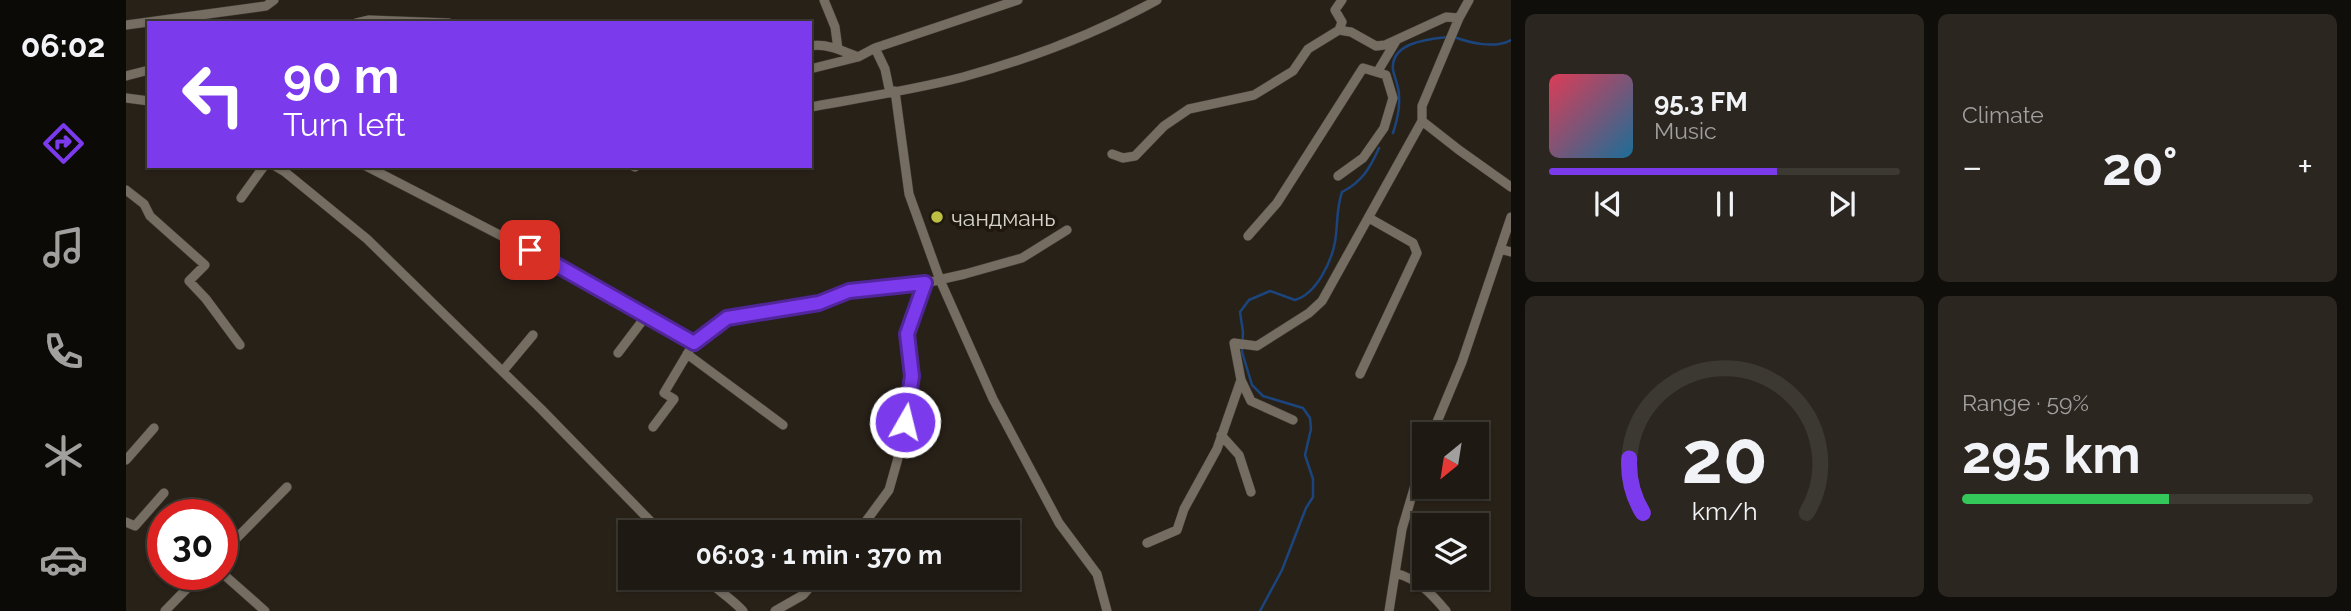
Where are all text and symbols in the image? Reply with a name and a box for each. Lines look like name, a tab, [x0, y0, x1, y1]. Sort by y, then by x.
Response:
text: 06:02	[21, 27, 105, 64]
text: 90 m	[283, 47, 399, 104]
icon: left	[168, 49, 259, 140]
text: 95.3 FM	[1654, 87, 1748, 117]
text: Climate	[1962, 101, 2044, 128]
text: Turn left	[283, 106, 405, 143]
text: Music	[1654, 117, 1717, 144]
icon: directions	[39, 119, 88, 168]
text: 20°	[2102, 136, 2178, 197]
text: −	[1962, 144, 1982, 189]
text: +	[2297, 144, 2313, 189]
icon: previous	[1589, 185, 1627, 223]
icon: pause	[1706, 185, 1744, 223]
icon: next	[1823, 185, 1861, 223]
place label: чандмань	[951, 204, 1055, 231]
marker: чандмань	[929, 209, 945, 225]
pin	[500, 220, 560, 280]
icon: music	[39, 223, 88, 272]
icon: arrive	[511, 231, 549, 269]
icon: phone	[39, 327, 88, 376]
position arrow	[868, 385, 942, 459]
text: Range · 59%	[1962, 389, 2089, 416]
text: 20	[1682, 415, 1767, 500]
north arrow	[1412, 422, 1489, 499]
map controls	[1412, 422, 1489, 590]
text: 295 km	[1962, 424, 2141, 485]
icon: climate	[39, 431, 88, 480]
text: km/h	[1692, 495, 1757, 525]
speed limit sign: 30	[147, 499, 238, 590]
button: layers	[1412, 513, 1489, 590]
icon: car	[39, 535, 88, 584]
text: 06:03 · 1 min · 370 m	[696, 540, 942, 570]

